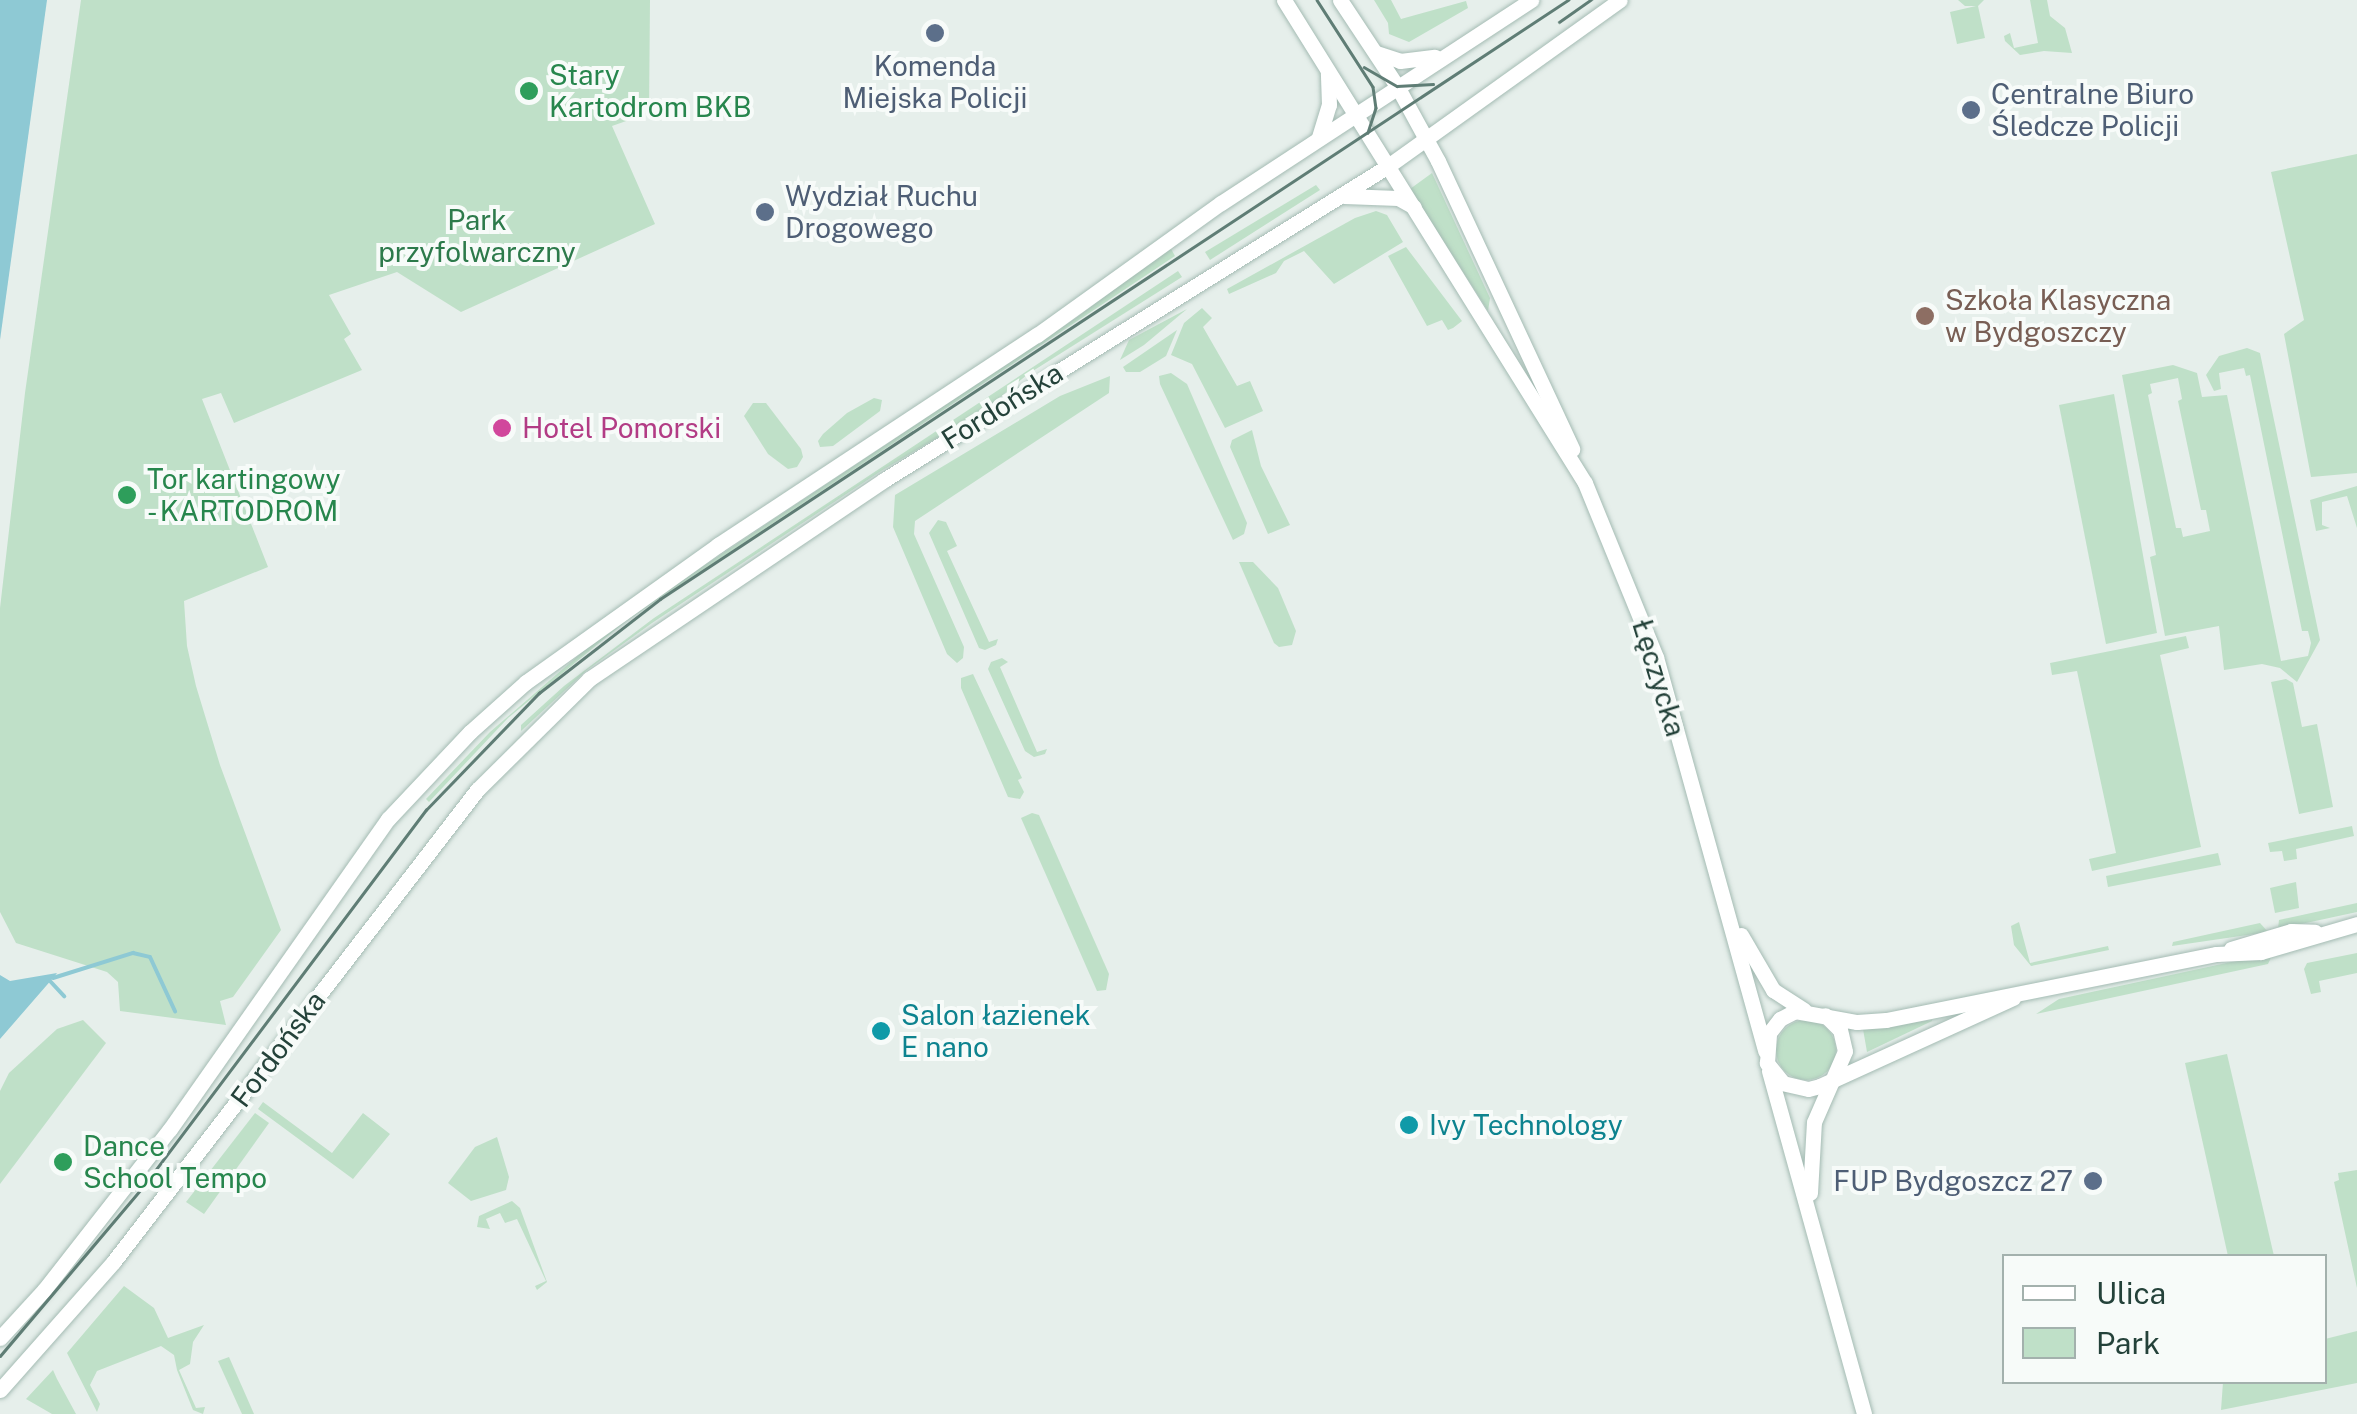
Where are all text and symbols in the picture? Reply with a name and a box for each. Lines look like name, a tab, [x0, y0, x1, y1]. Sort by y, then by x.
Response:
marker: Komenda Miejska Policji	[924, 22, 946, 44]
place label: Komenda Miejska Policji	[842, 49, 1028, 115]
place label: Stary Kartodrom BKB	[549, 58, 752, 124]
place label: Centralne Biuro Śledcze Policji	[1991, 77, 2194, 143]
marker: Stary Kartodrom BKB	[518, 80, 540, 102]
marker: Centralne Biuro Śledcze Policji	[1960, 99, 1982, 121]
place label: Wydział Ruchu Drogowego	[785, 179, 978, 245]
marker: Wydział Ruchu Drogowego	[754, 201, 776, 223]
park label: Park przyfolwarczny	[378, 203, 576, 269]
place label: Szkoła Klasyczna w Bydgoszczy	[1945, 283, 2171, 349]
marker: Szkoła Klasyczna w Bydgoszczy	[1914, 305, 1936, 327]
street label: Fordońska	[935, 356, 1069, 456]
place label: Hotel Pomorski	[522, 411, 721, 445]
marker: Hotel Pomorski	[491, 417, 513, 439]
place label: Tor kartingowy - KARTODROM	[147, 462, 343, 528]
marker: Tor kartingowy - KARTODROM	[116, 484, 138, 506]
street label: Łęczycka	[1625, 616, 1693, 740]
street label: Fordońska	[224, 984, 332, 1114]
place label: Salon łazienek E nano	[901, 998, 1091, 1064]
marker: Salon łazienek E nano	[870, 1020, 892, 1042]
place label: Ivy Technology	[1429, 1108, 1623, 1142]
marker: Ivy Technology	[1398, 1114, 1420, 1136]
place label: Dance School Tempo	[83, 1129, 267, 1195]
marker: Dance School Tempo	[52, 1151, 74, 1173]
place label: FUP Bydgoszcz 27	[1833, 1164, 2073, 1198]
marker: FUP Bydgoszcz 27	[2082, 1170, 2104, 1192]
legend	[2002, 1254, 2327, 1384]
text: Ulica	[2096, 1275, 2166, 1311]
text: Park	[2096, 1325, 2160, 1361]

